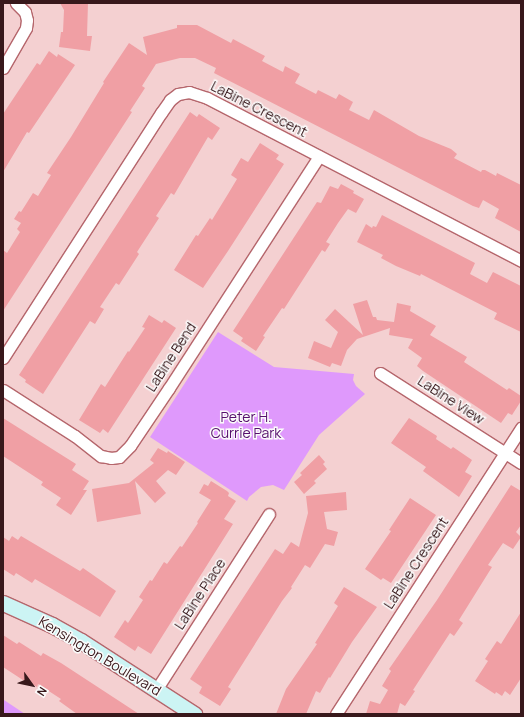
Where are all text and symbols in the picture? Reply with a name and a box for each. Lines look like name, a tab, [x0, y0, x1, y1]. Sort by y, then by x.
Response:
street label: LaBine Crescent	[208, 77, 310, 141]
street label: LaBine Bend	[142, 319, 200, 395]
street label: LaBine View	[415, 372, 487, 428]
park label: Peter H. Currie Park	[211, 409, 281, 442]
street label: LaBine Crescent	[380, 514, 452, 612]
street label: LaBine Place	[171, 555, 229, 633]
street label: Kensington Boulevard	[36, 613, 164, 699]
north arrow	[12, 665, 52, 705]
text: N	[34, 684, 51, 699]

